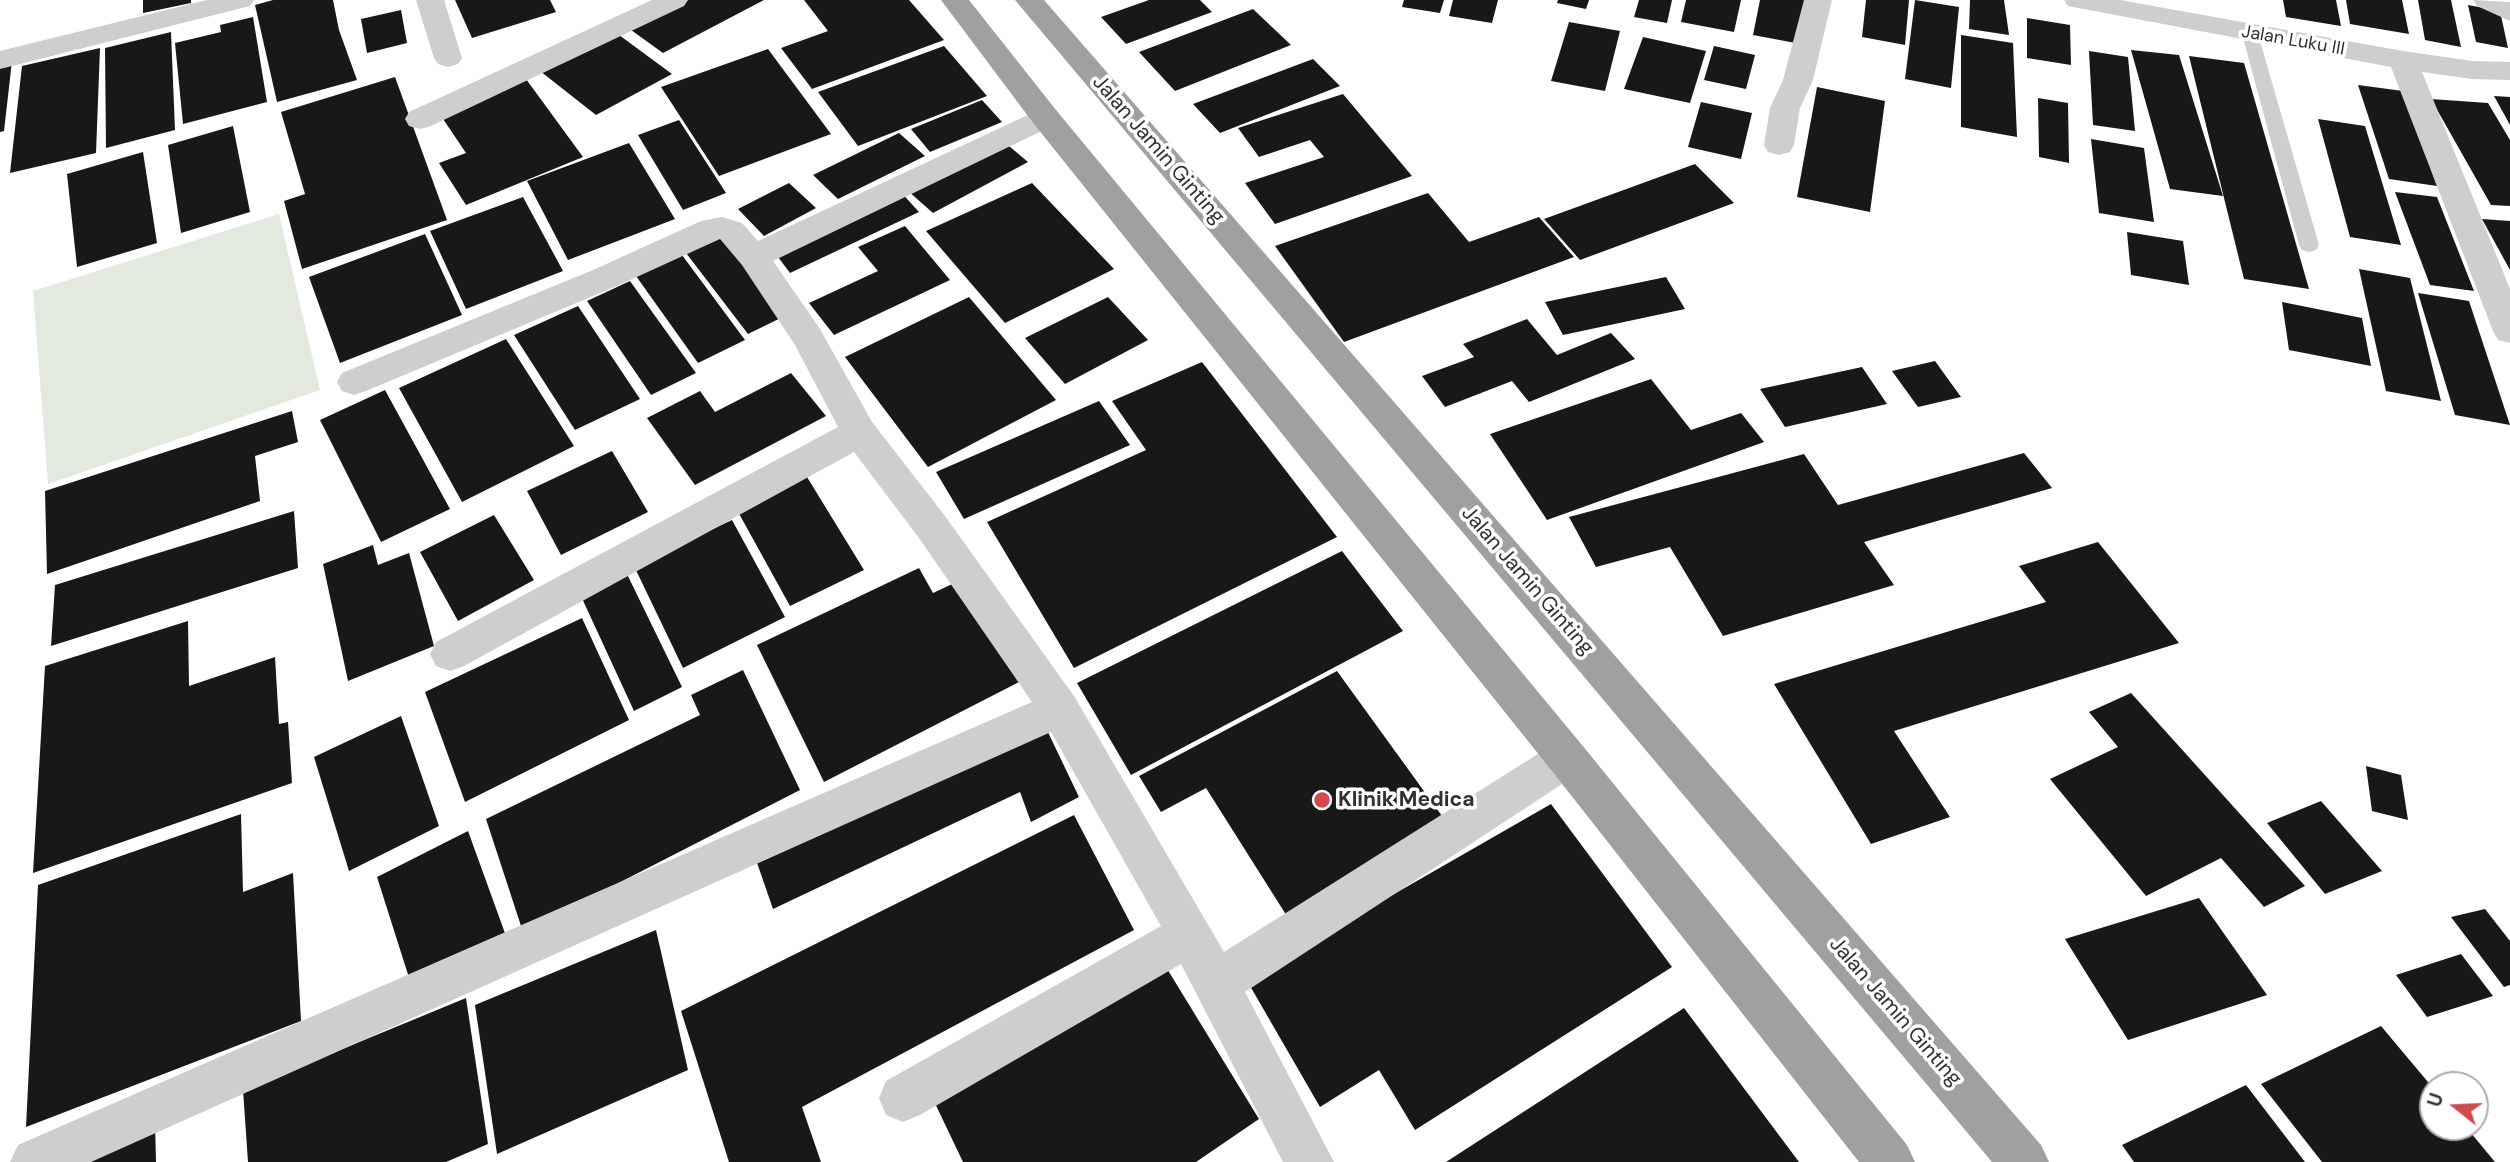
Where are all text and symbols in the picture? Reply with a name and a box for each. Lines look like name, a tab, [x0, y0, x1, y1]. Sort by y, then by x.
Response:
street label: Jalan Luku III	[2240, 21, 2346, 61]
street label: Jalan Jamin Ginting	[1086, 70, 1230, 230]
street label: Jalan Jamin Ginting	[1455, 501, 1599, 661]
place label: Klinik Medica	[1338, 787, 1475, 813]
marker: Klinik Medica	[1312, 790, 1332, 810]
street label: Jalan Jamin Ginting	[1823, 932, 1967, 1092]
north arrow	[2419, 1071, 2489, 1141]
text: U	[2422, 1090, 2449, 1110]

